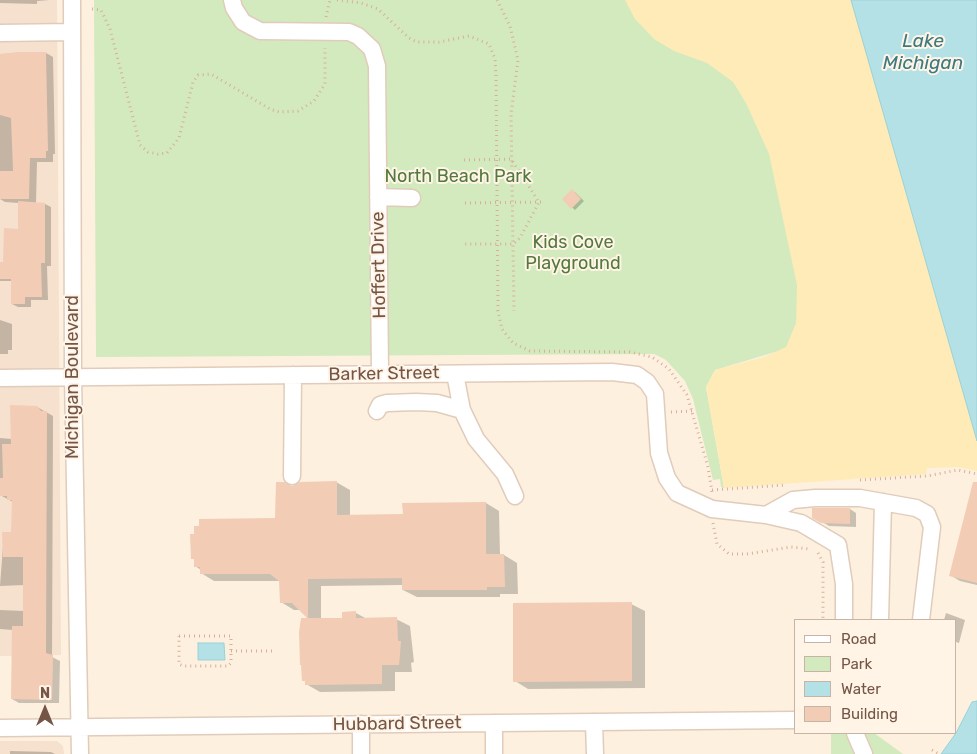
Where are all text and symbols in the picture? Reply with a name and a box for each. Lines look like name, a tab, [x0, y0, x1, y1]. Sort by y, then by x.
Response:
water label: Lake Michigan	[883, 31, 963, 75]
park label: North Beach Park	[385, 166, 531, 188]
street label: Hoffert Drive	[367, 211, 391, 319]
park label: Kids Cove Playground	[525, 232, 621, 274]
street label: Michigan Boulevard	[62, 295, 84, 459]
street label: Barker Street	[328, 362, 440, 386]
legend	[794, 619, 957, 734]
text: Road	[841, 630, 877, 648]
text: Park	[841, 655, 872, 673]
text: Water	[841, 680, 881, 698]
north arrow	[20, 684, 70, 734]
text: N	[40, 685, 50, 702]
text: Building	[841, 705, 898, 723]
street label: Hubbard Street	[332, 712, 462, 736]

